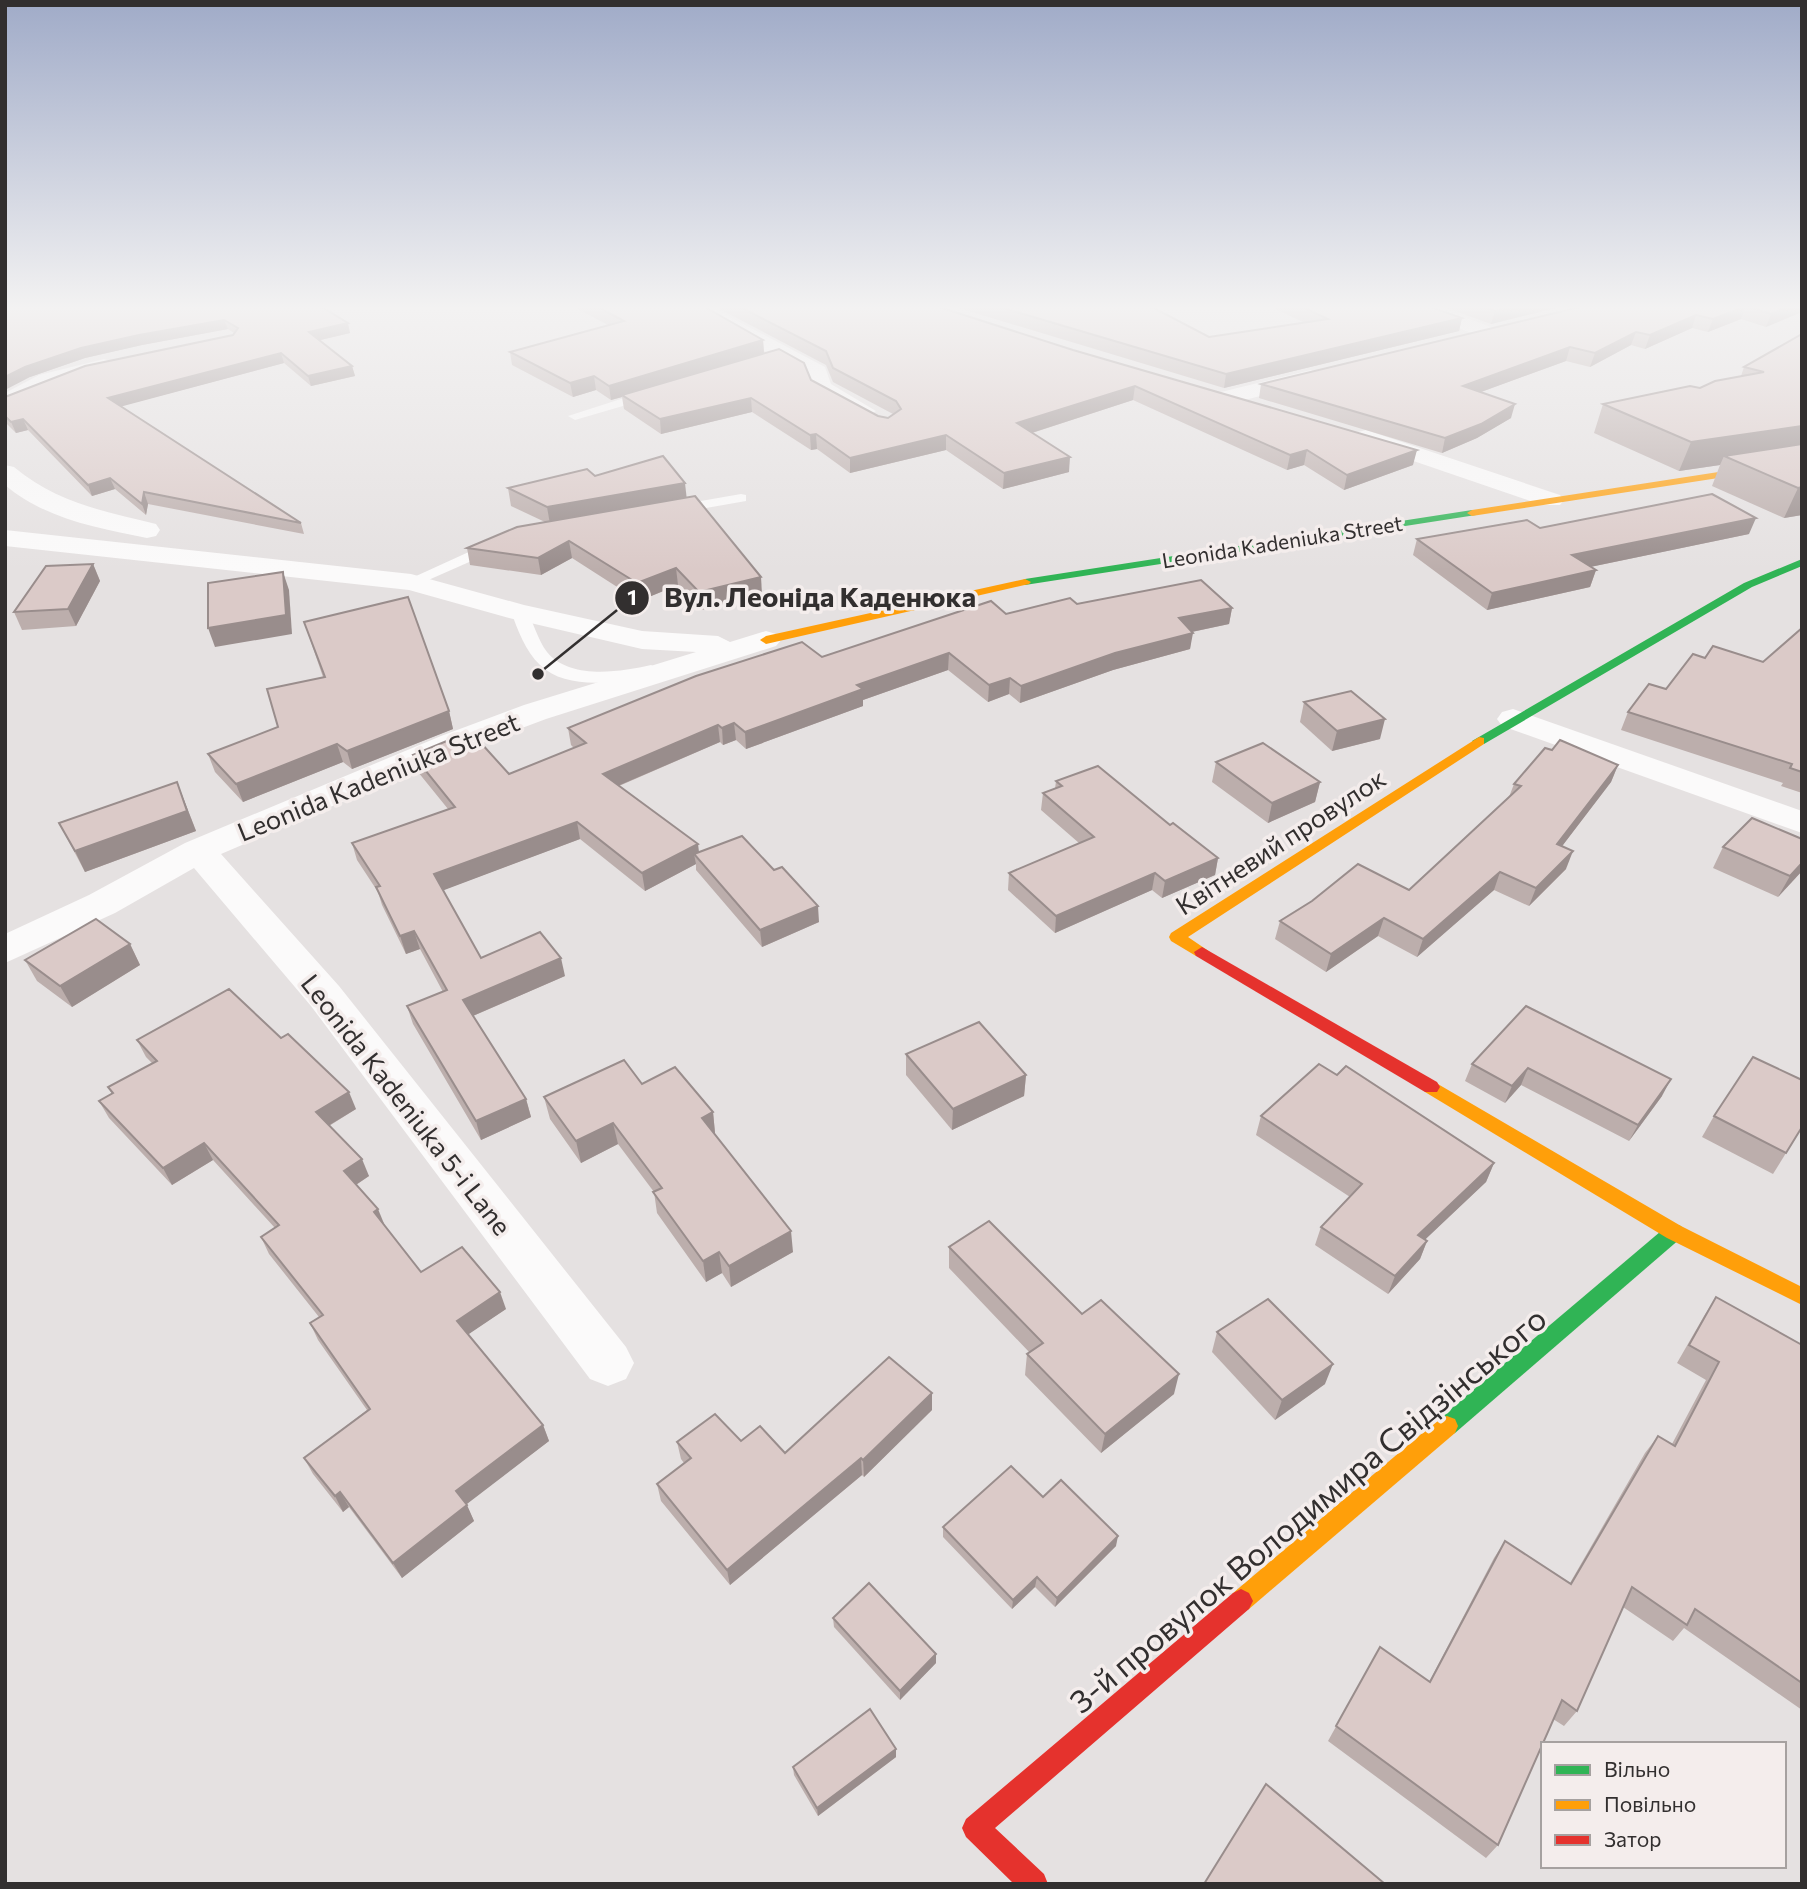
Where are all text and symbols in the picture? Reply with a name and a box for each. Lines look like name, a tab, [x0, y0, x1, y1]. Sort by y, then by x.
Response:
street label: Leonida Kadeniuka Street	[1160, 510, 1404, 572]
callout: Вул. Леоніда Каденюка	[615, 573, 990, 622]
text: Вул. Леоніда Каденюка	[664, 579, 976, 613]
text: 1	[627, 584, 637, 609]
street label: Leonida Kadeniuka Street	[232, 705, 524, 847]
street label: Квітневий провулок	[1169, 762, 1391, 920]
street label: Leonida Kadeniuka 5-i Lane	[296, 967, 518, 1241]
street label: 3-й провулок Володимира Свідзінського	[1060, 1297, 1554, 1721]
legend	[1541, 1742, 1786, 1868]
text: Вільно	[1604, 1756, 1670, 1781]
text: Повільно	[1604, 1791, 1696, 1816]
text: Затор	[1604, 1826, 1661, 1851]

